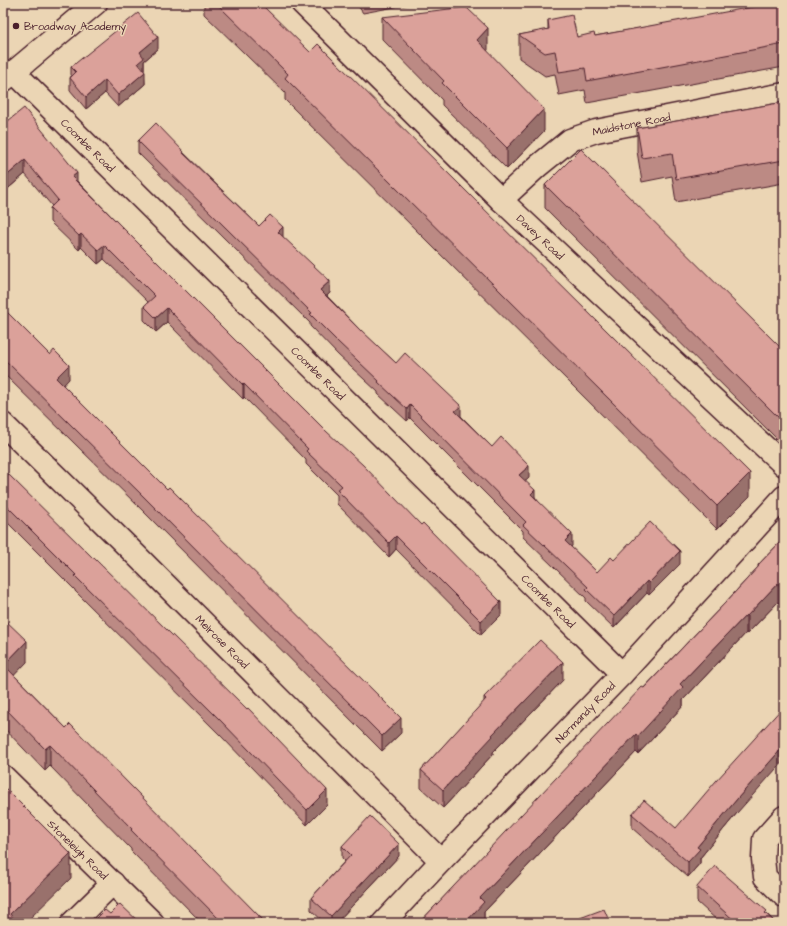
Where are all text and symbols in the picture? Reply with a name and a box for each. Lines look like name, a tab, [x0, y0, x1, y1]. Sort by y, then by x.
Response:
place label: Broadway Academy	[24, 19, 126, 35]
marker: Broadway Academy	[11, 21, 21, 31]
street label: Maidstone Road	[591, 109, 672, 140]
street label: Coombe Road	[57, 115, 118, 176]
street label: Davey Road	[513, 211, 567, 264]
street label: Coombe Road	[287, 343, 348, 404]
street label: Coombe Road	[518, 571, 579, 632]
street label: Melrose Road	[192, 612, 252, 672]
street label: Normandy Road	[552, 678, 619, 747]
street label: Stoneleigh Road	[44, 817, 111, 883]

